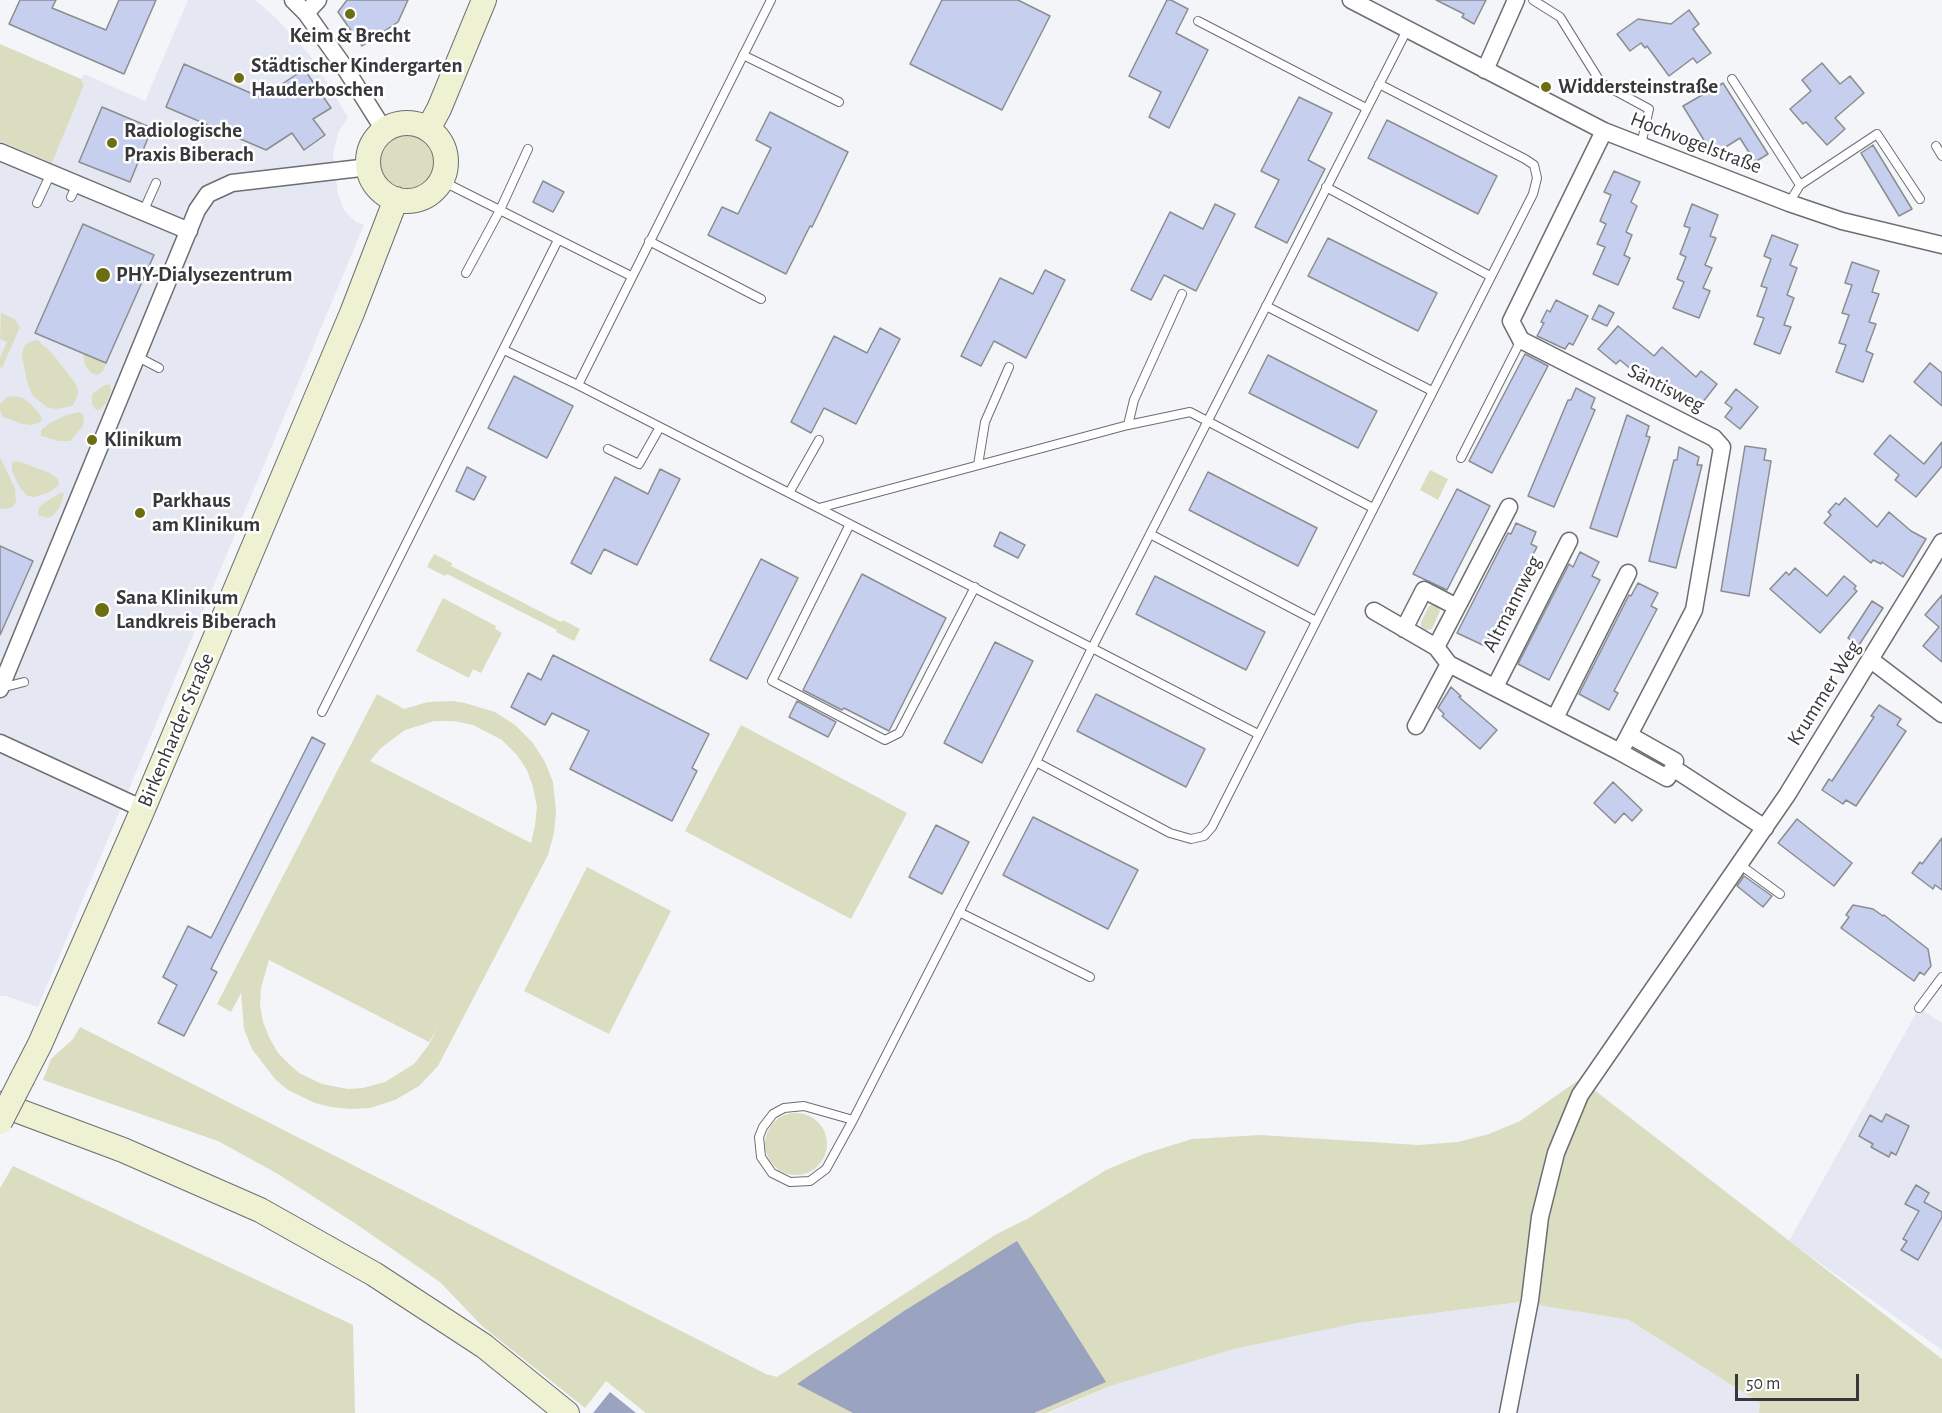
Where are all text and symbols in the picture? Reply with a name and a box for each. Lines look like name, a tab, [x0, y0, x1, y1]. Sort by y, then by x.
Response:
marker: Keim & Brecht	[343, 7, 357, 21]
place label: Keim & Brecht	[290, 23, 410, 49]
place label: Städtischer Kindergarten Hauderboschen	[251, 53, 463, 103]
marker: Städtischer Kindergarten Hauderboschen	[232, 71, 246, 85]
place label: Widdersteinstraße	[1558, 74, 1718, 100]
marker: Widdersteinstraße	[1539, 80, 1553, 94]
street label: Hochvogelstraße	[1627, 106, 1765, 180]
place label: Radiologische Praxis Biberach	[124, 118, 254, 168]
marker: Radiologische Praxis Biberach	[105, 136, 119, 150]
place label: PHY-Dialysezentrum	[116, 262, 292, 288]
marker: PHY-Dialysezentrum	[94, 266, 112, 284]
street label: Säntisweg	[1623, 358, 1709, 418]
place label: Klinikum	[104, 427, 182, 453]
marker: Klinikum	[85, 433, 99, 447]
place label: Parkhaus am Klinikum	[152, 488, 260, 538]
marker: Parkhaus am Klinikum	[133, 506, 147, 520]
street label: Altmannweg	[1477, 552, 1547, 656]
place label: Sana Klinikum Landkreis Biberach	[116, 585, 276, 635]
marker: Sana Klinikum Landkreis Biberach	[93, 601, 111, 619]
street label: Krummer Weg	[1782, 636, 1866, 750]
street label: Birkenharder Straße	[132, 649, 220, 811]
scale bar	[1738, 1362, 1862, 1400]
text: 50 m	[1746, 1375, 1780, 1393]

